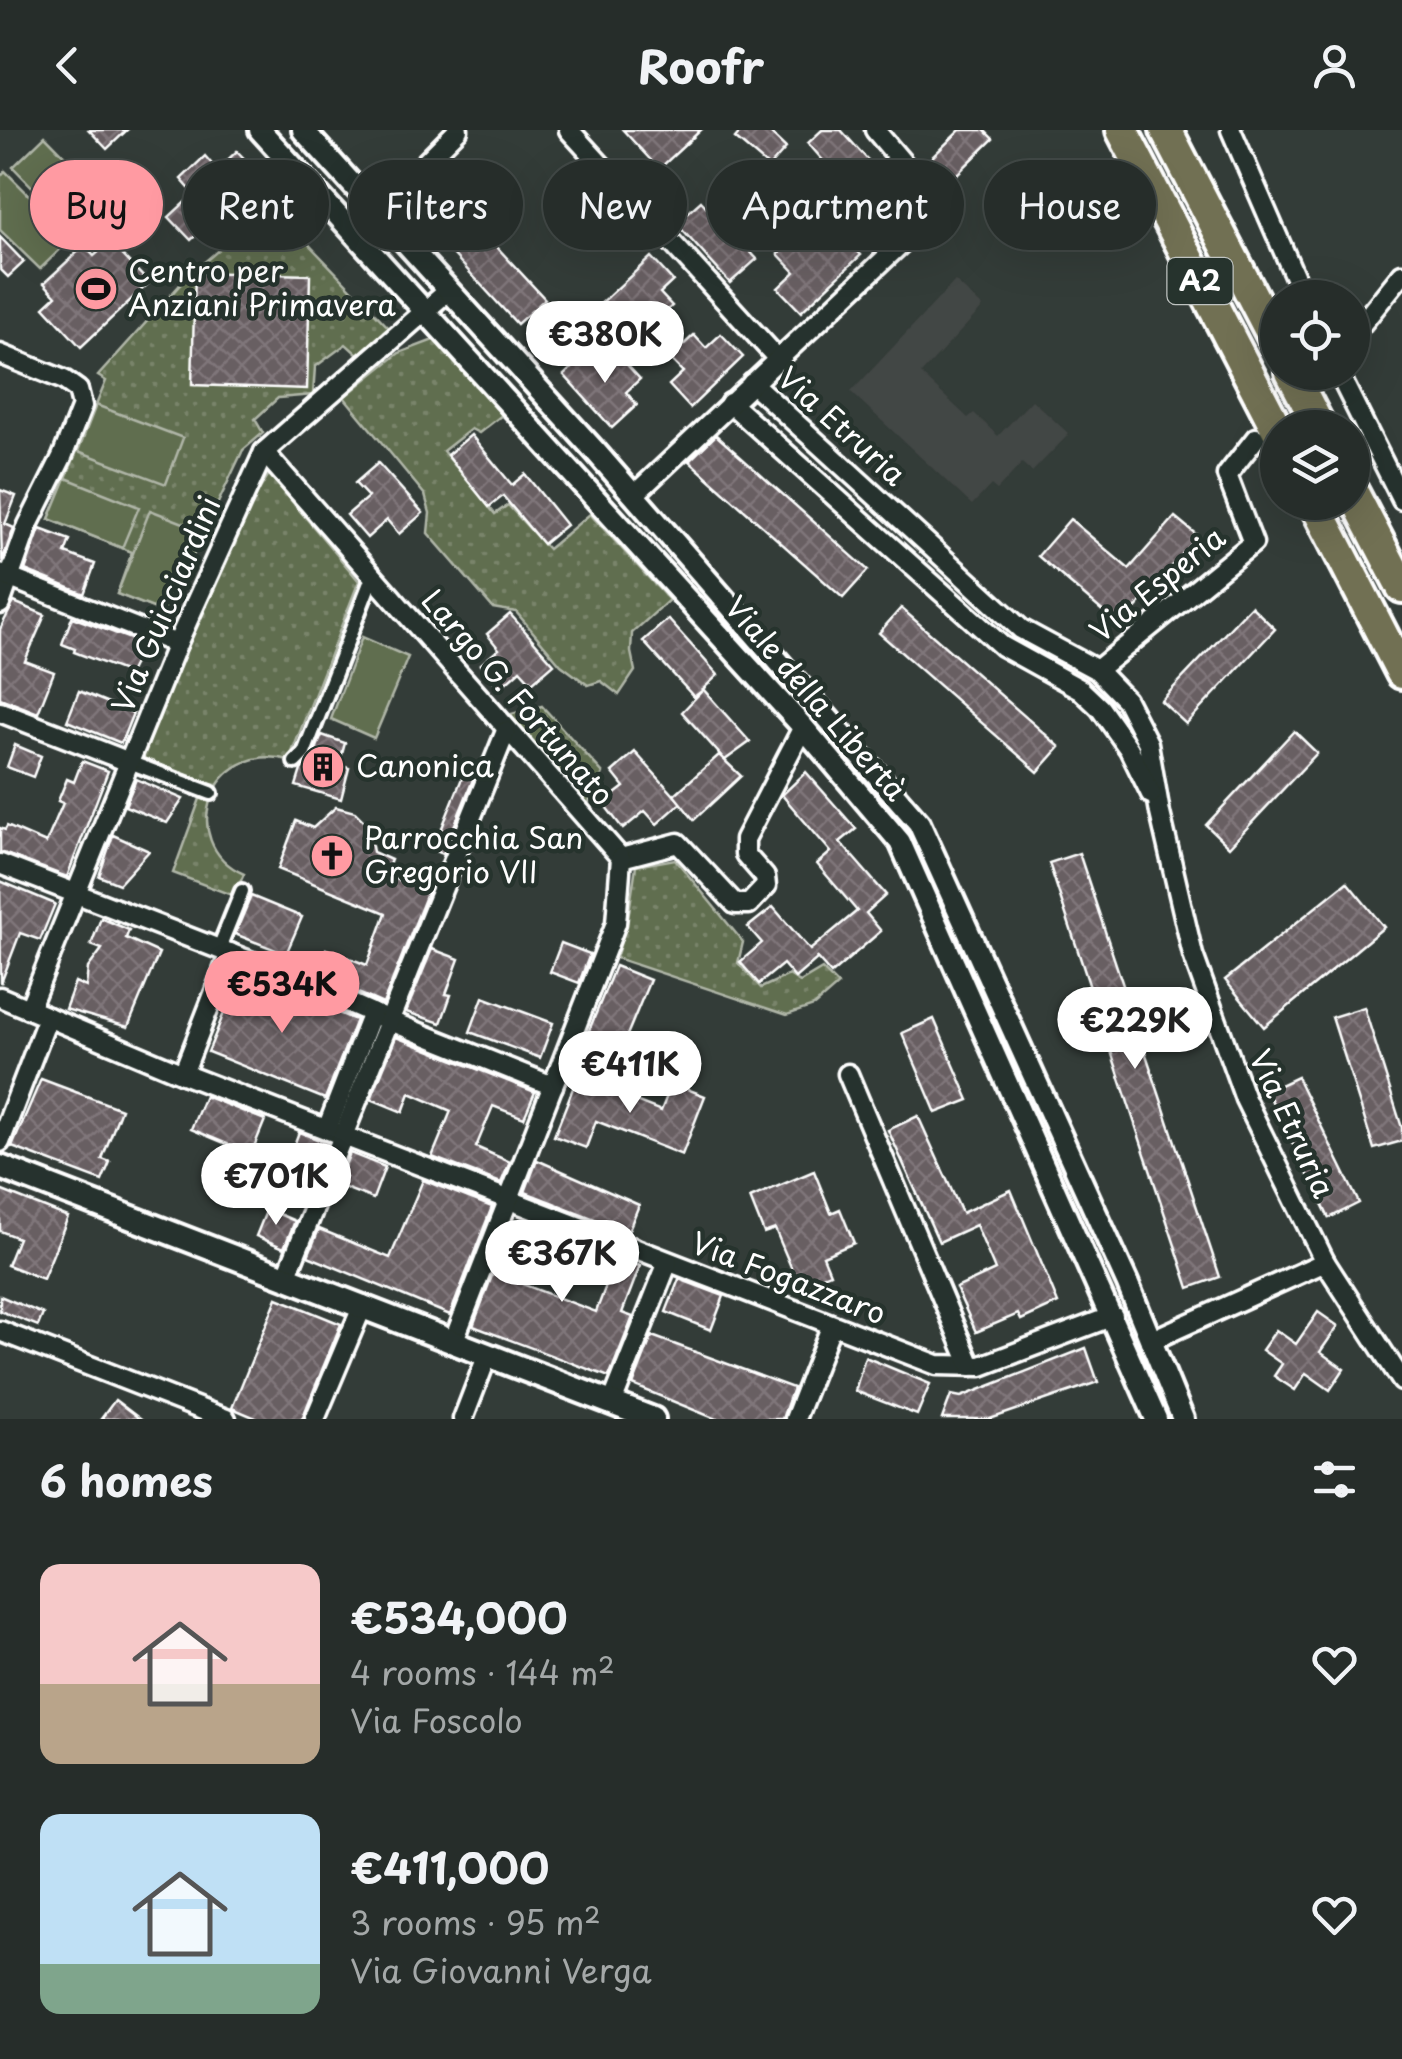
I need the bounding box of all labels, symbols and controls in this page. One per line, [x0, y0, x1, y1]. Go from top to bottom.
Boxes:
text: Roofr [638, 31, 764, 99]
icon: back [40, 38, 95, 93]
icon: person [1307, 38, 1362, 93]
chip: Buy [30, 160, 163, 250]
chip: Rent [183, 160, 329, 250]
chip: Filters [349, 160, 523, 250]
chip: New [543, 160, 687, 250]
chip: Apartment [707, 160, 964, 250]
chip: House [984, 160, 1156, 250]
place label: Centro per Anziani Primavera [128, 247, 397, 326]
road number: A2 [1168, 258, 1232, 304]
sports icon: Centro per Anziani Primavera [73, 266, 119, 312]
map controls [1260, 280, 1370, 520]
button: locate [1260, 280, 1370, 390]
pin: €380K [535, 301, 675, 386]
text: €380K [548, 309, 662, 357]
street label: Via Etruria [768, 355, 917, 495]
button: layers [1260, 410, 1370, 520]
street label: Via Guicciardini [99, 489, 231, 719]
street label: Via Esperia [1079, 514, 1234, 652]
street label: Largo G. Fortunato [412, 578, 626, 815]
street label: Viale della Libertà [715, 585, 919, 810]
place label: Canonica [356, 742, 494, 787]
building icon: Canonica [300, 744, 346, 790]
place label: Parrocchia San Gregorio VII [364, 814, 583, 893]
church icon: Parrocchia San Gregorio VII [309, 833, 355, 879]
pin: €534K [212, 951, 352, 1036]
text: €534K [226, 959, 338, 1007]
pin: €229K [1065, 987, 1205, 1072]
text: €229K [1079, 995, 1191, 1043]
pin: €411K [560, 1031, 700, 1116]
text: €411K [580, 1039, 680, 1087]
street label: Via Etruria [1239, 1041, 1347, 1205]
pin: €701K [206, 1143, 346, 1228]
text: €701K [223, 1151, 329, 1199]
street label: Via Fogazzaro [685, 1219, 893, 1334]
pin: €367K [492, 1220, 632, 1305]
text: €367K [507, 1228, 617, 1276]
text: 6 homes [40, 1448, 213, 1511]
icon: filters [1307, 1452, 1362, 1507]
text: €534,000 [350, 1585, 567, 1648]
icon: home [120, 1604, 240, 1724]
icon: heart [1307, 1637, 1362, 1692]
text: 4 rooms · 144 m² [350, 1648, 615, 1696]
text: Via Foscolo [350, 1696, 523, 1744]
text: €411,000 [350, 1835, 549, 1898]
icon: home [120, 1854, 240, 1974]
icon: heart [1307, 1887, 1362, 1942]
text: 3 rooms · 95 m² [350, 1898, 601, 1946]
text: Via Giovanni Verga [350, 1946, 652, 1994]

